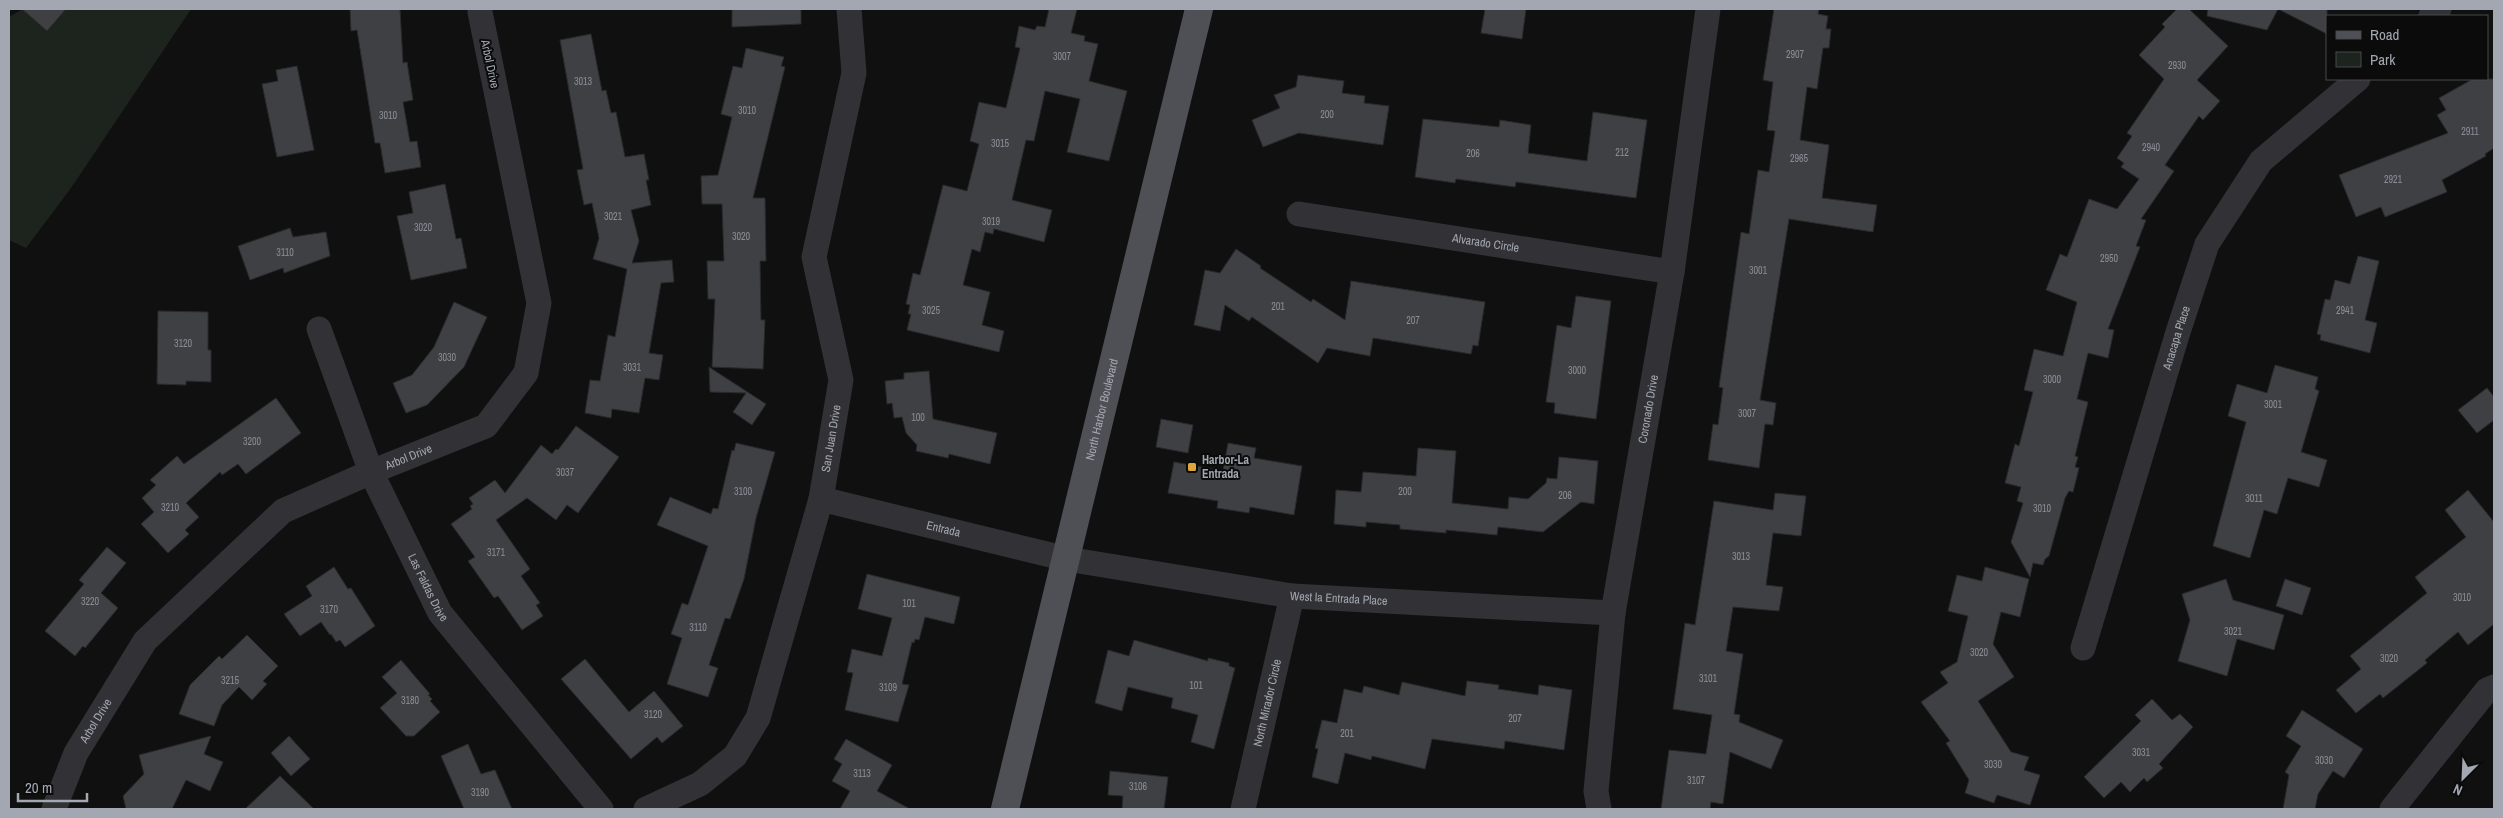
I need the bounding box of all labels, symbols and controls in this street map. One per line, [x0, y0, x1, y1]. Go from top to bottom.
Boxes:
legend [2326, 15, 2488, 80]
text: Road [2370, 24, 2399, 45]
street label: Arbol Drive [477, 37, 503, 90]
house number: 2907 [1786, 48, 1805, 61]
text: Park [2370, 49, 2396, 70]
house number: 3007 [1053, 50, 1072, 63]
house number: 2930 [2168, 59, 2187, 72]
house number: 3013 [574, 75, 593, 88]
house number: 3010 [738, 104, 757, 117]
house number: 200 [1320, 108, 1334, 121]
house number: 3010 [379, 109, 398, 122]
house number: 2911 [2461, 125, 2479, 138]
house number: 3015 [991, 137, 1010, 150]
house number: 2940 [2142, 141, 2161, 154]
house number: 212 [1615, 146, 1629, 159]
house number: 206 [1466, 147, 1480, 160]
house number: 2965 [1790, 152, 1809, 165]
house number: 2921 [2384, 173, 2403, 186]
house number: 3021 [604, 210, 623, 223]
house number: 3019 [982, 215, 1001, 228]
house number: 3020 [414, 221, 433, 234]
house number: 3020 [732, 230, 751, 243]
street label: Alvarado Circle [1450, 230, 1520, 256]
house number: 3110 [276, 246, 294, 259]
house number: 2950 [2100, 252, 2119, 265]
house number: 3001 [1749, 264, 1768, 277]
house number: 201 [1271, 300, 1285, 313]
house number: 3025 [922, 304, 941, 317]
street label: Anacapa Place [2159, 304, 2194, 373]
house number: 2941 [2336, 304, 2355, 317]
house number: 207 [1406, 314, 1420, 327]
house number: 3120 [174, 337, 193, 350]
house number: 3030 [438, 351, 457, 364]
street label: North Harbor Boulevard [1082, 357, 1122, 462]
house number: 3031 [623, 361, 642, 374]
house number: 3000 [1568, 364, 1587, 377]
street label: Coronado Drive [1634, 373, 1662, 445]
house number: 3000 [2043, 373, 2062, 386]
house number: 3001 [2264, 398, 2283, 411]
street label: San Juan Drive [818, 404, 845, 473]
house number: 3007 [1738, 407, 1757, 420]
house number: 100 [911, 411, 925, 424]
house number: 3200 [243, 435, 262, 448]
street label: Arbol Drive [382, 440, 434, 474]
place label: Harbor-La Entrada [1202, 452, 1250, 482]
marker: Harbor-La Entrada [1186, 461, 1198, 473]
house number: 3037 [556, 466, 575, 479]
house number: 3100 [734, 485, 753, 498]
house number: 200 [1398, 485, 1412, 498]
house number: 206 [1558, 489, 1572, 502]
house number: 3011 [2245, 492, 2263, 505]
house number: 3210 [161, 501, 180, 514]
house number: 3010 [2033, 502, 2052, 515]
street label: Entrada [925, 517, 963, 541]
house number: 3171 [487, 546, 506, 559]
house number: 3013 [1732, 550, 1751, 563]
street label: Las Faldas Drive [404, 551, 452, 625]
street label: West la Entrada Place [1290, 588, 1388, 609]
house number: 3010 [2453, 591, 2472, 604]
house number: 3220 [81, 595, 100, 608]
house number: 101 [902, 597, 916, 610]
house number: 3170 [320, 603, 339, 616]
house number: 3110 [689, 621, 707, 634]
house number: 3021 [2224, 625, 2243, 638]
house number: 3020 [1970, 646, 1989, 659]
house number: 3020 [2380, 652, 2399, 665]
street label: North Mirador Circle [1250, 657, 1285, 748]
house number: 3101 [1699, 672, 1718, 685]
house number: 3215 [221, 674, 240, 687]
house number: 101 [1189, 679, 1203, 692]
house number: 3109 [879, 681, 898, 694]
house number: 3180 [401, 694, 420, 707]
street label: Arbol Drive [76, 696, 116, 747]
house number: 3120 [644, 708, 663, 721]
house number: 207 [1508, 712, 1522, 725]
house number: 201 [1340, 727, 1354, 740]
house number: 3031 [2132, 746, 2151, 759]
north arrow [2438, 753, 2488, 803]
house number: 3030 [2315, 754, 2334, 767]
house number: 3030 [1984, 758, 2003, 771]
house number: 3113 [853, 767, 871, 780]
scale bar [18, 770, 86, 802]
house number: 3107 [1687, 774, 1706, 787]
text: 20 m [25, 777, 52, 798]
house number: 3106 [1129, 780, 1148, 793]
text: N [2450, 780, 2465, 800]
house number: 3190 [471, 786, 490, 799]

